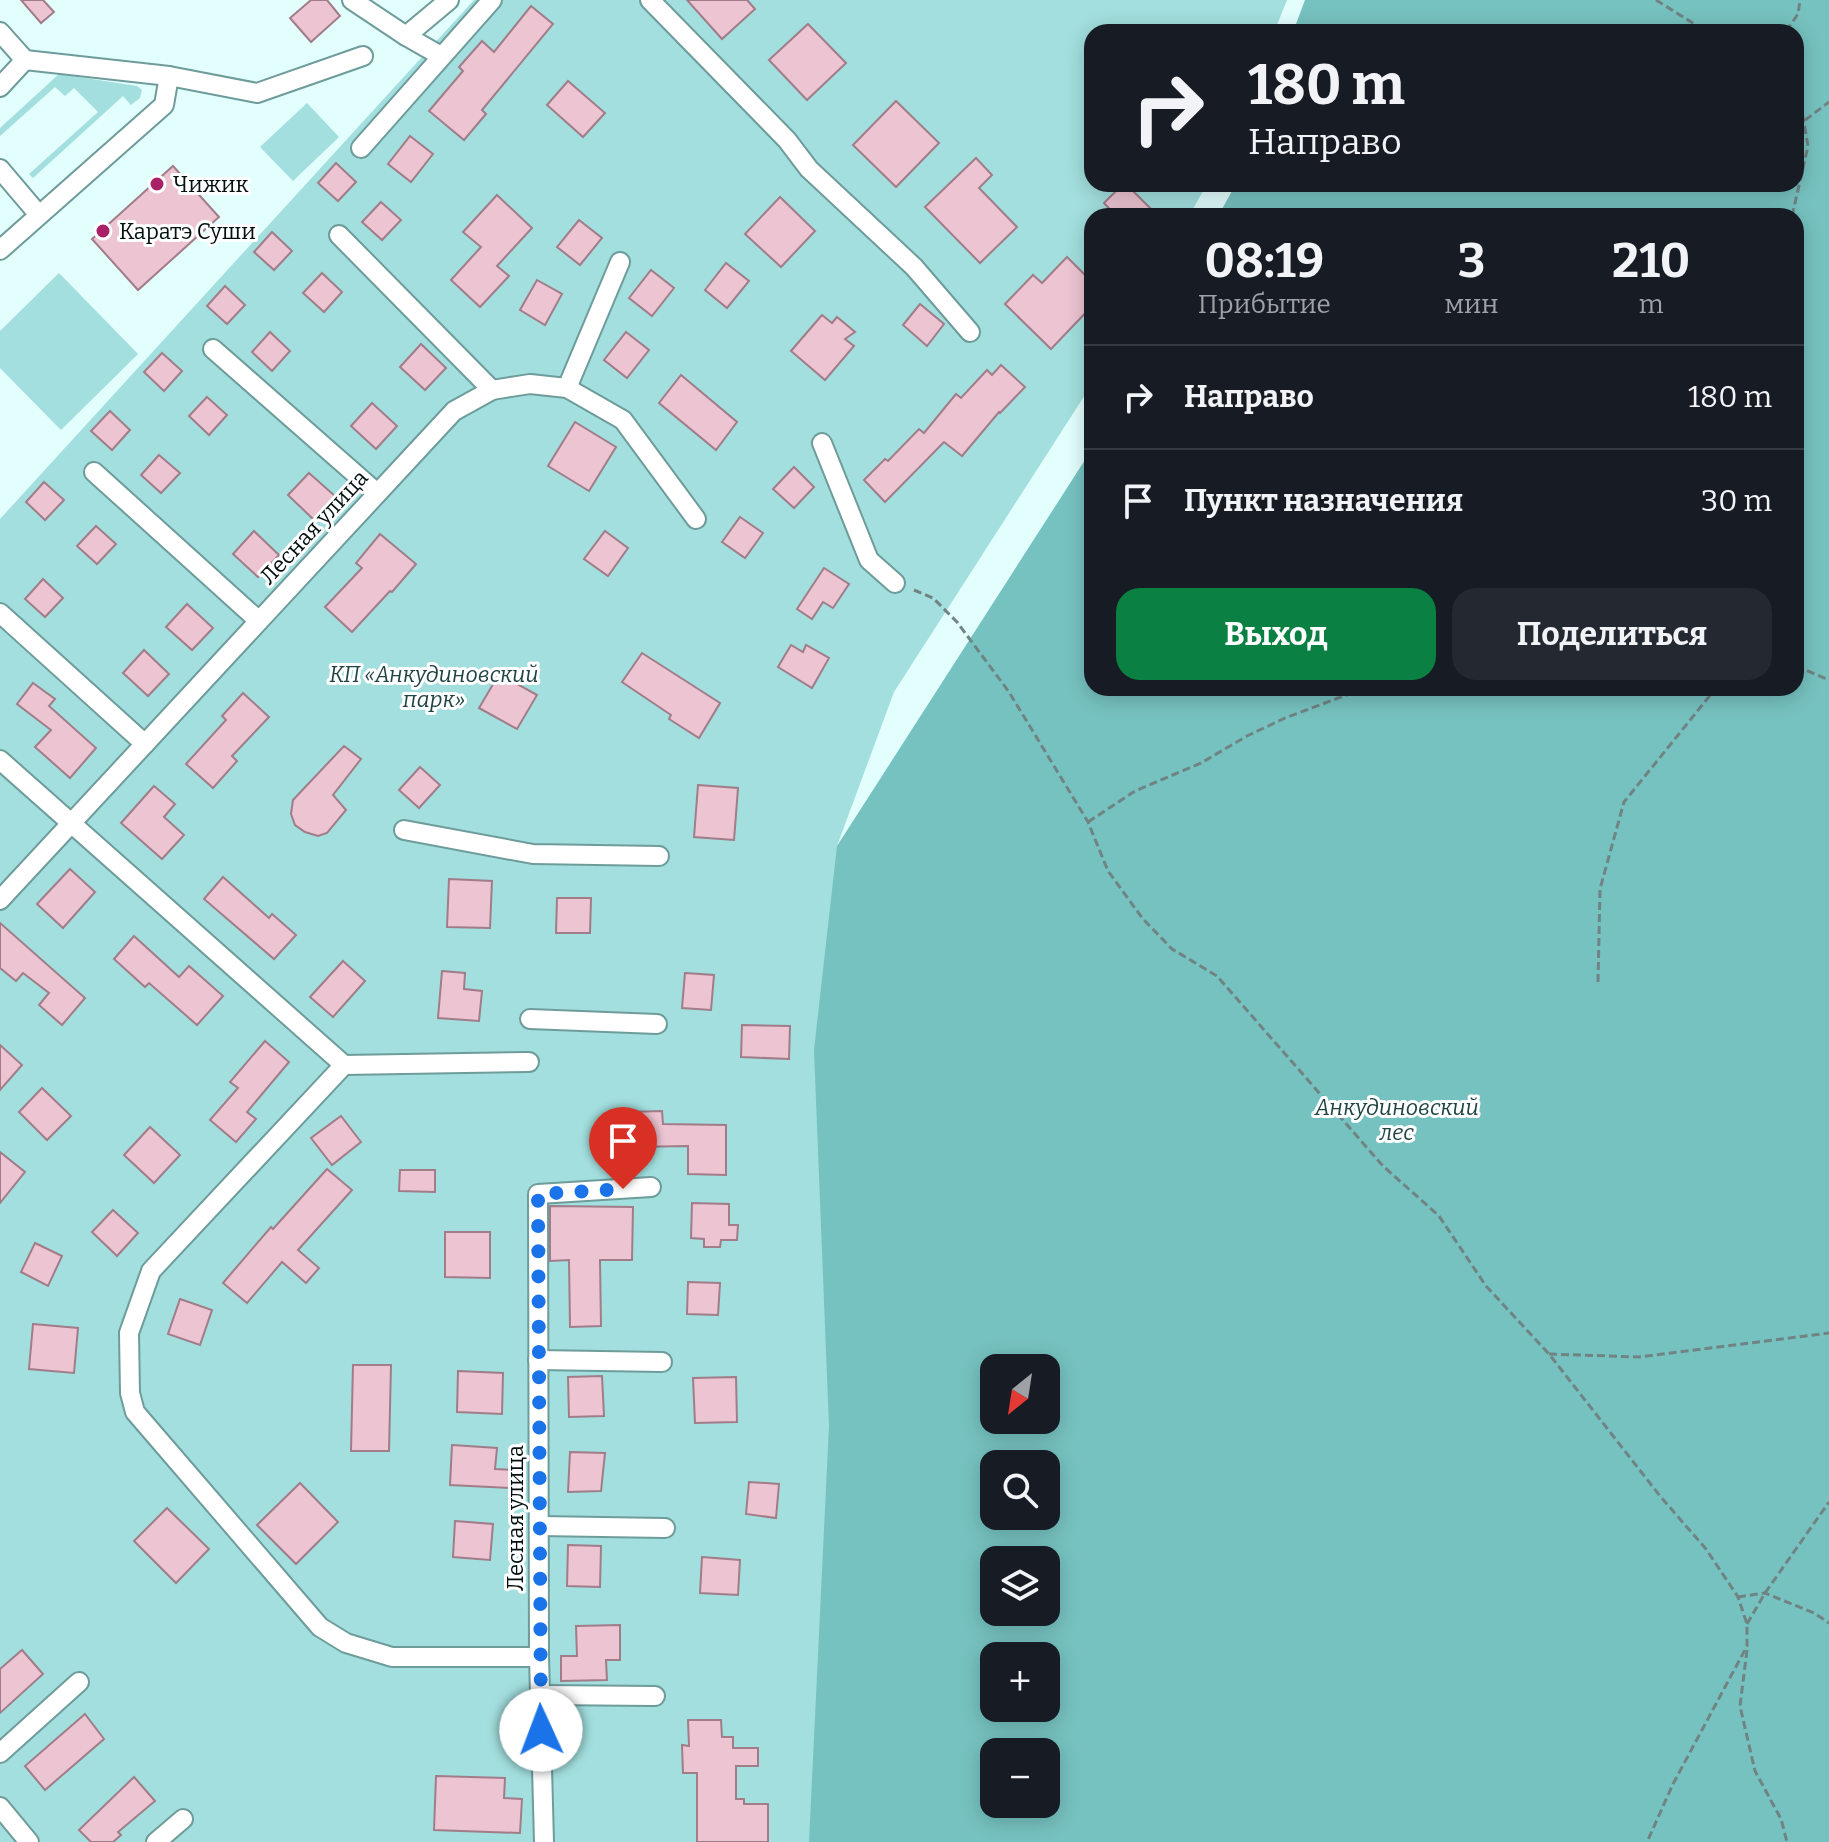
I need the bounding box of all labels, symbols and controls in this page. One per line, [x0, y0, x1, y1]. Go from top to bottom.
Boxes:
text: 180 m [1248, 52, 1405, 119]
icon: right [1116, 56, 1220, 160]
text: Направо [1248, 120, 1402, 164]
place label: Чижик [173, 171, 249, 198]
marker: Чижик [148, 175, 166, 193]
place label: Каратэ Суши [119, 218, 256, 245]
marker: Каратэ Суши [94, 222, 112, 240]
text: 08:19 [1204, 232, 1324, 290]
text: 3 [1458, 232, 1485, 290]
text: 210 [1612, 232, 1690, 290]
text: Прибытие [1198, 289, 1331, 320]
text: мин [1445, 289, 1498, 320]
text: m [1639, 289, 1664, 320]
icon: right [1116, 375, 1160, 419]
text: Направо [1184, 379, 1314, 415]
text: 180 m [1688, 379, 1772, 415]
street label: Лесная улица [254, 464, 374, 590]
icon: arrive [1116, 479, 1160, 523]
text: Пункт назначения [1184, 483, 1463, 519]
text: 30 m [1701, 483, 1772, 519]
button: Выход [1116, 588, 1436, 680]
button: Поделиться [1452, 588, 1772, 680]
park label: КП «Анкудиновский парк» [329, 661, 539, 713]
park label: Анкудиновский лес [1314, 1094, 1479, 1146]
pin [589, 1107, 657, 1189]
icon: arrive [601, 1119, 645, 1163]
north arrow [980, 1354, 1060, 1434]
map controls [980, 1354, 1060, 1818]
street label: Лесная улица [502, 1445, 529, 1591]
button: search [980, 1450, 1060, 1530]
button: layers [980, 1546, 1060, 1626]
button: + [980, 1642, 1060, 1722]
position arrow [499, 1688, 583, 1772]
button: − [980, 1738, 1060, 1818]

